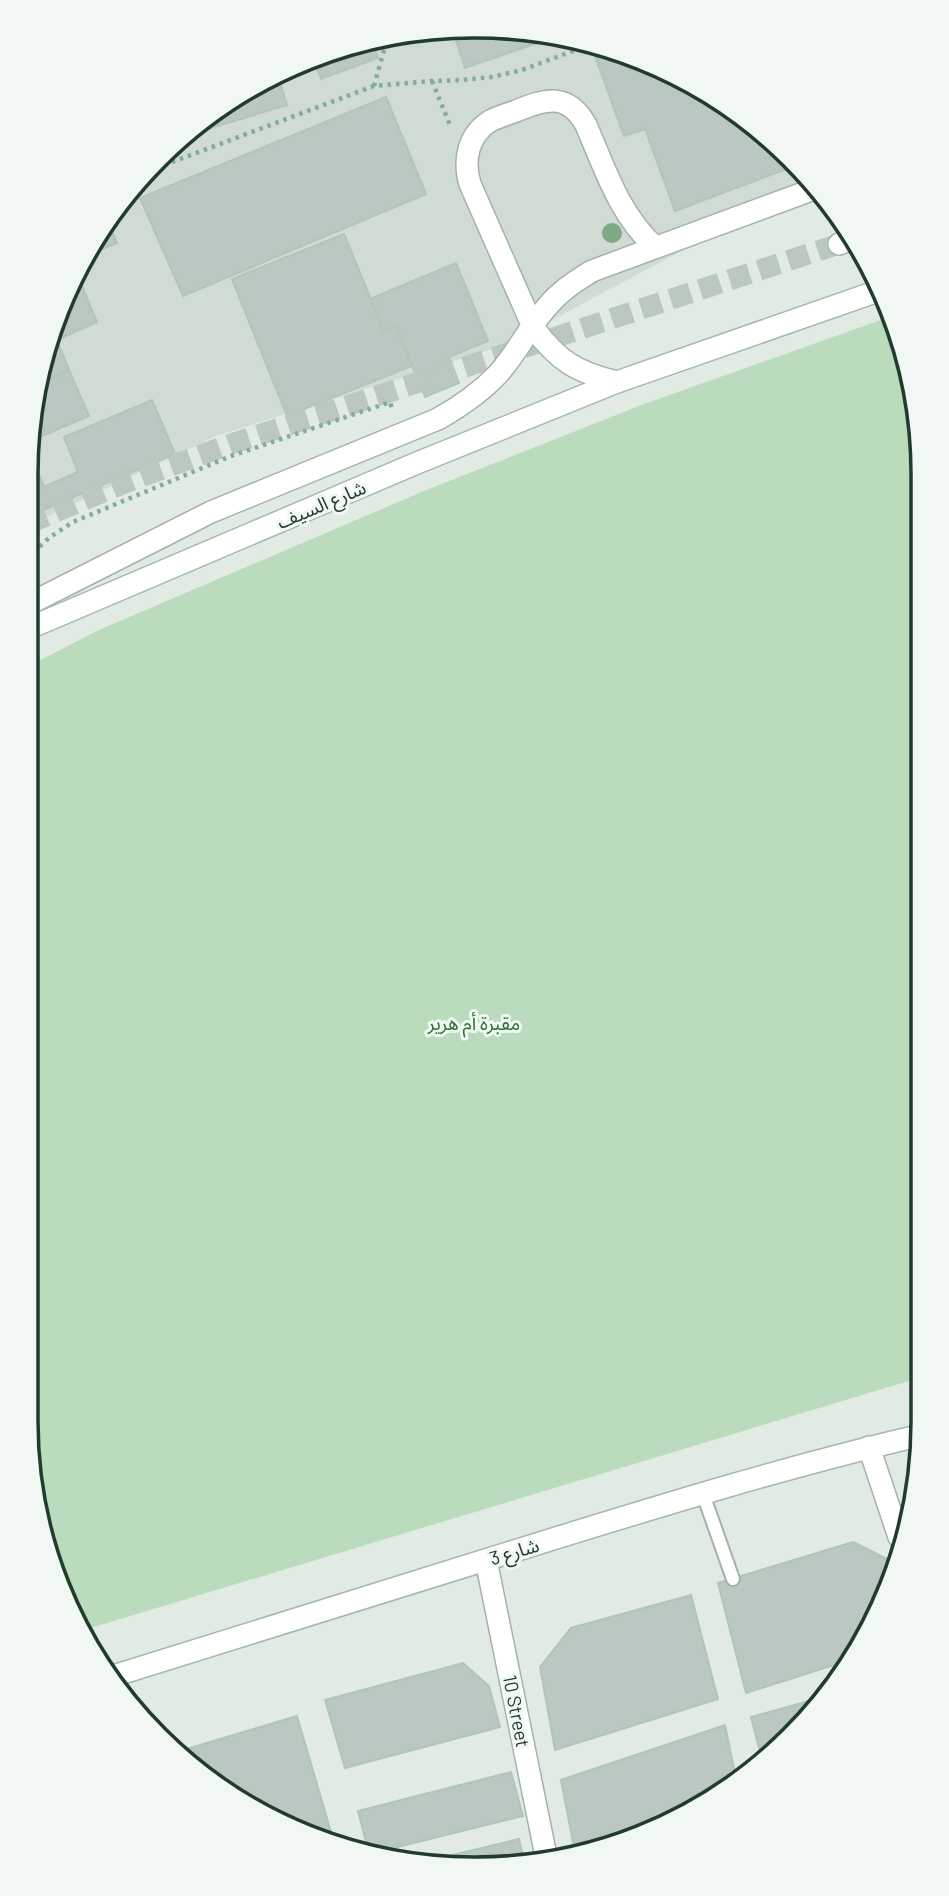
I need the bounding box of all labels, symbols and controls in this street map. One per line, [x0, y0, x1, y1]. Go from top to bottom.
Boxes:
street label: شارع السيف [273, 475, 370, 536]
park label: مقبرة أم هرير [427, 1011, 520, 1038]
street label: شارع 3 [486, 1533, 542, 1572]
street label: 10 Street [499, 1673, 535, 1749]

